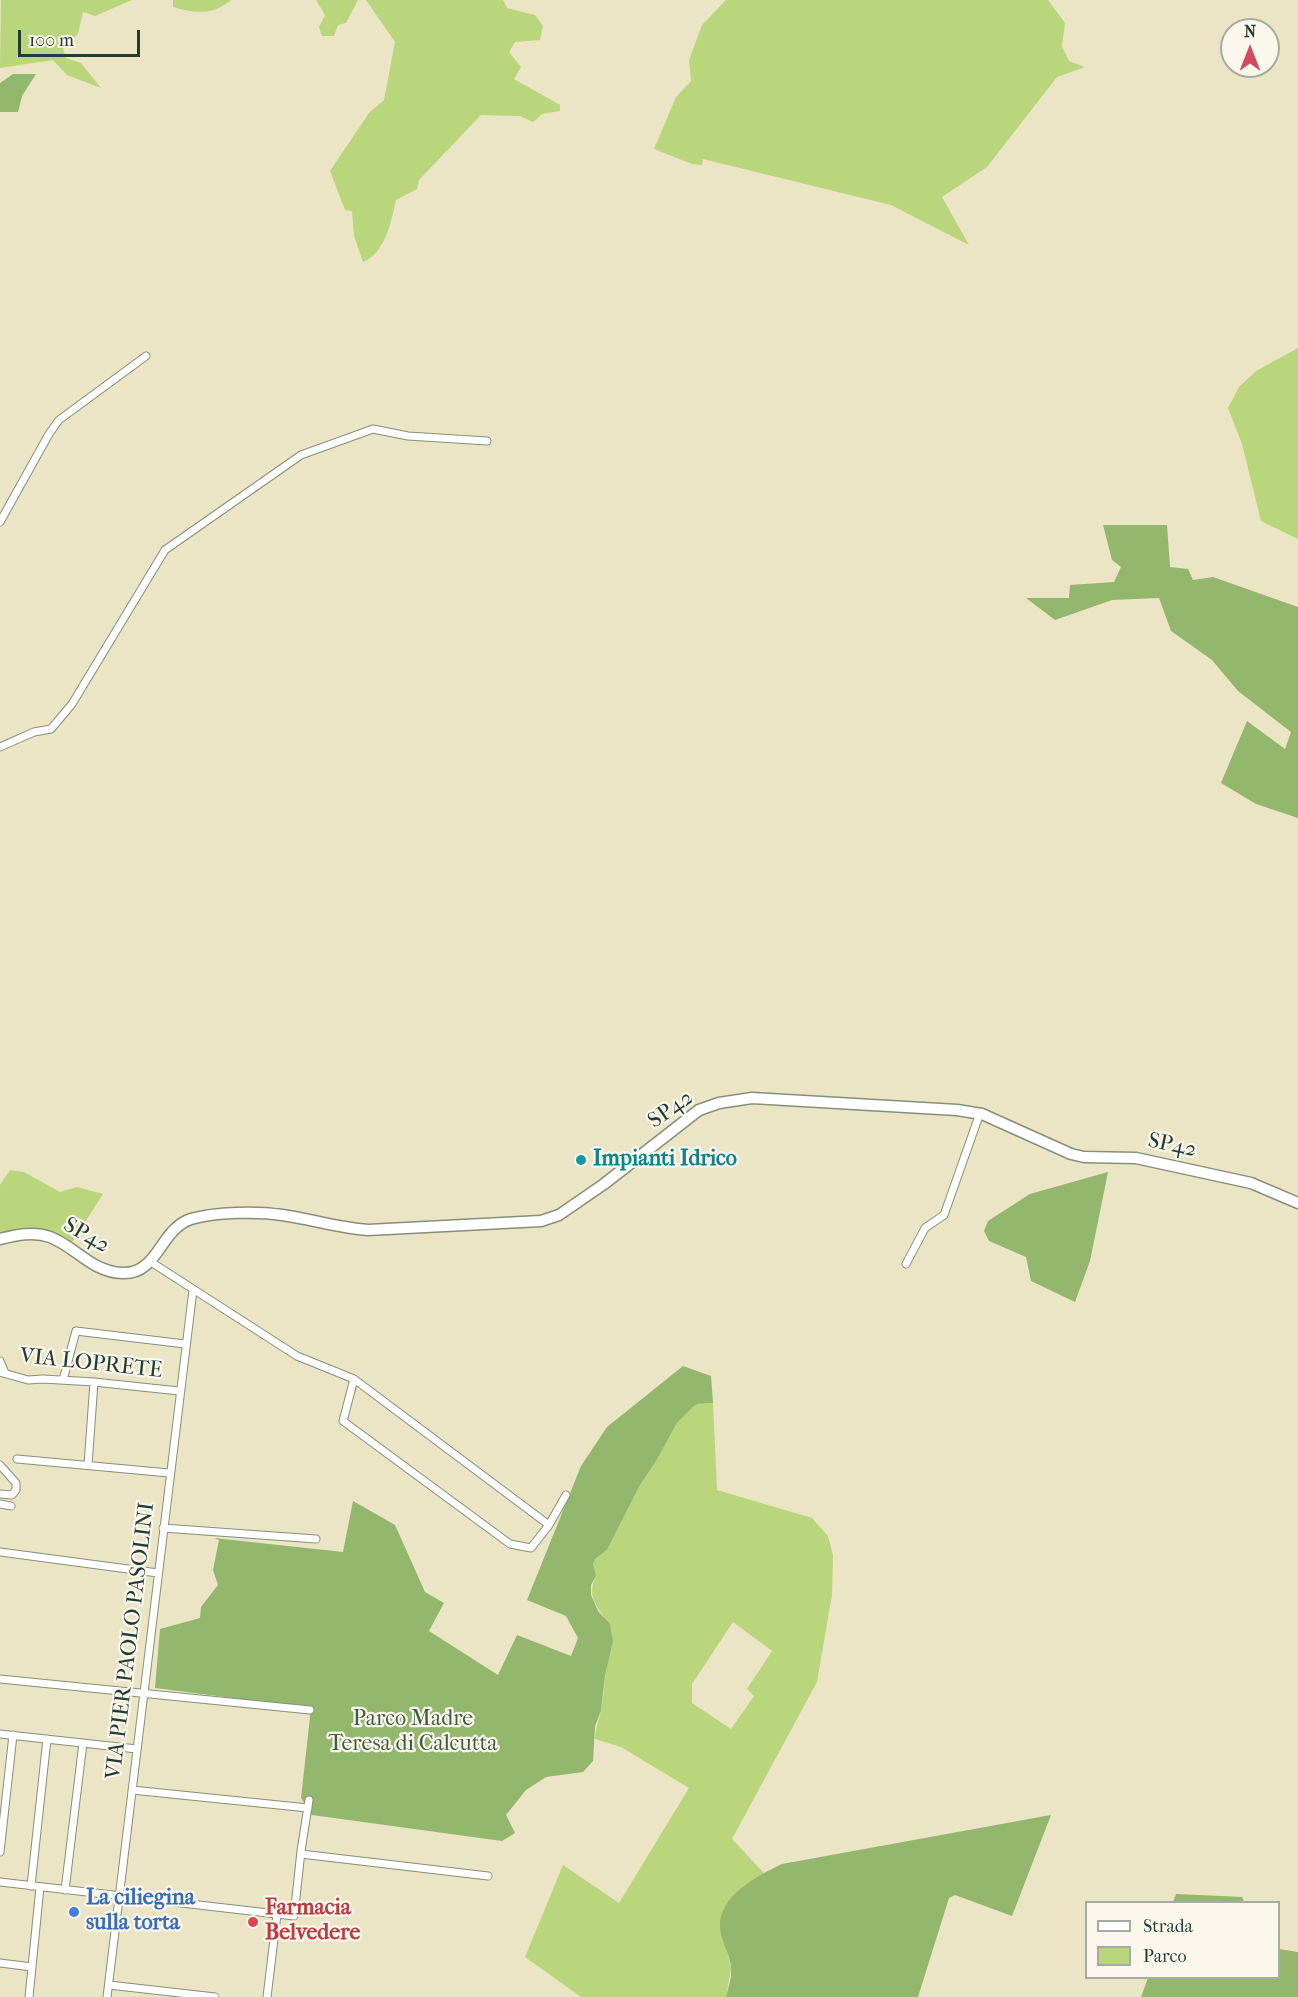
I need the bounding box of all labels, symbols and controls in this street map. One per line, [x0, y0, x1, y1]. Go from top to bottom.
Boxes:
scale bar [21, 18, 142, 56]
north arrow [1220, 18, 1280, 78]
text: N [1244, 22, 1256, 41]
text: 100 m [29, 30, 74, 51]
street label: SP42 [643, 1085, 699, 1135]
street label: SP42 [1145, 1128, 1199, 1164]
place label: Impianti Idrico [593, 1147, 737, 1173]
marker: Impianti Idrico [574, 1153, 588, 1167]
street label: SP42 [58, 1212, 114, 1260]
street label: VIA LOPRETE [18, 1343, 164, 1385]
street label: VIA PIER PAOLO PASOLINI [101, 1501, 161, 1781]
park label: Parco Madre Teresa di Calcutta [328, 1707, 498, 1759]
place label: La ciliegina sulla torta [86, 1886, 195, 1938]
place label: Farmacia Belvedere [265, 1896, 360, 1948]
legend [1085, 1901, 1280, 1979]
marker: La ciliegina sulla torta [67, 1905, 81, 1919]
marker: Farmacia Belvedere [246, 1915, 260, 1929]
text: Strada [1143, 1916, 1193, 1937]
text: Parco [1143, 1946, 1187, 1967]

